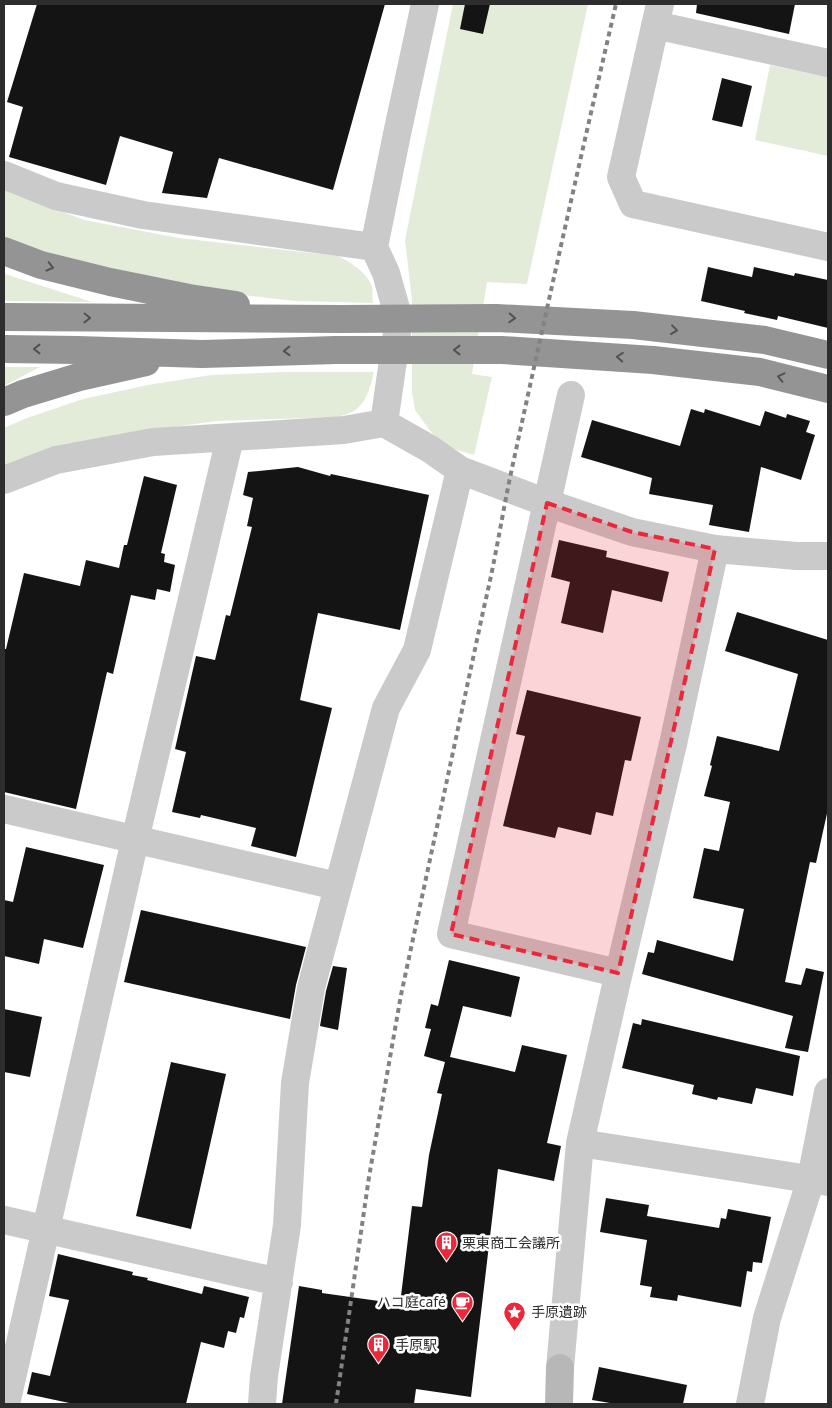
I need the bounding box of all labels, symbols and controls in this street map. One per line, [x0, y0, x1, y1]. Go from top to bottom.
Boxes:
one-way arrow [45, 261, 54, 272]
one-way arrow [84, 313, 92, 323]
one-way arrow [509, 313, 517, 324]
one-way arrow [671, 324, 679, 335]
one-way arrow [33, 344, 41, 354]
one-way arrow [453, 345, 461, 355]
one-way arrow [283, 346, 291, 356]
one-way arrow [615, 352, 623, 363]
one-way arrow [776, 372, 785, 383]
building icon: 栗東商工会議所 [434, 1231, 458, 1262]
place label: 栗東商工会議所 [462, 1233, 560, 1252]
cafe icon: ハコ庭café [450, 1290, 474, 1321]
place label: ハコ庭café [377, 1292, 446, 1311]
place icon: 手原遺跡 [503, 1300, 527, 1331]
place label: 手原遺跡 [531, 1302, 587, 1321]
building icon: 手原駅 [367, 1333, 391, 1364]
place label: 手原駅 [395, 1335, 437, 1354]

